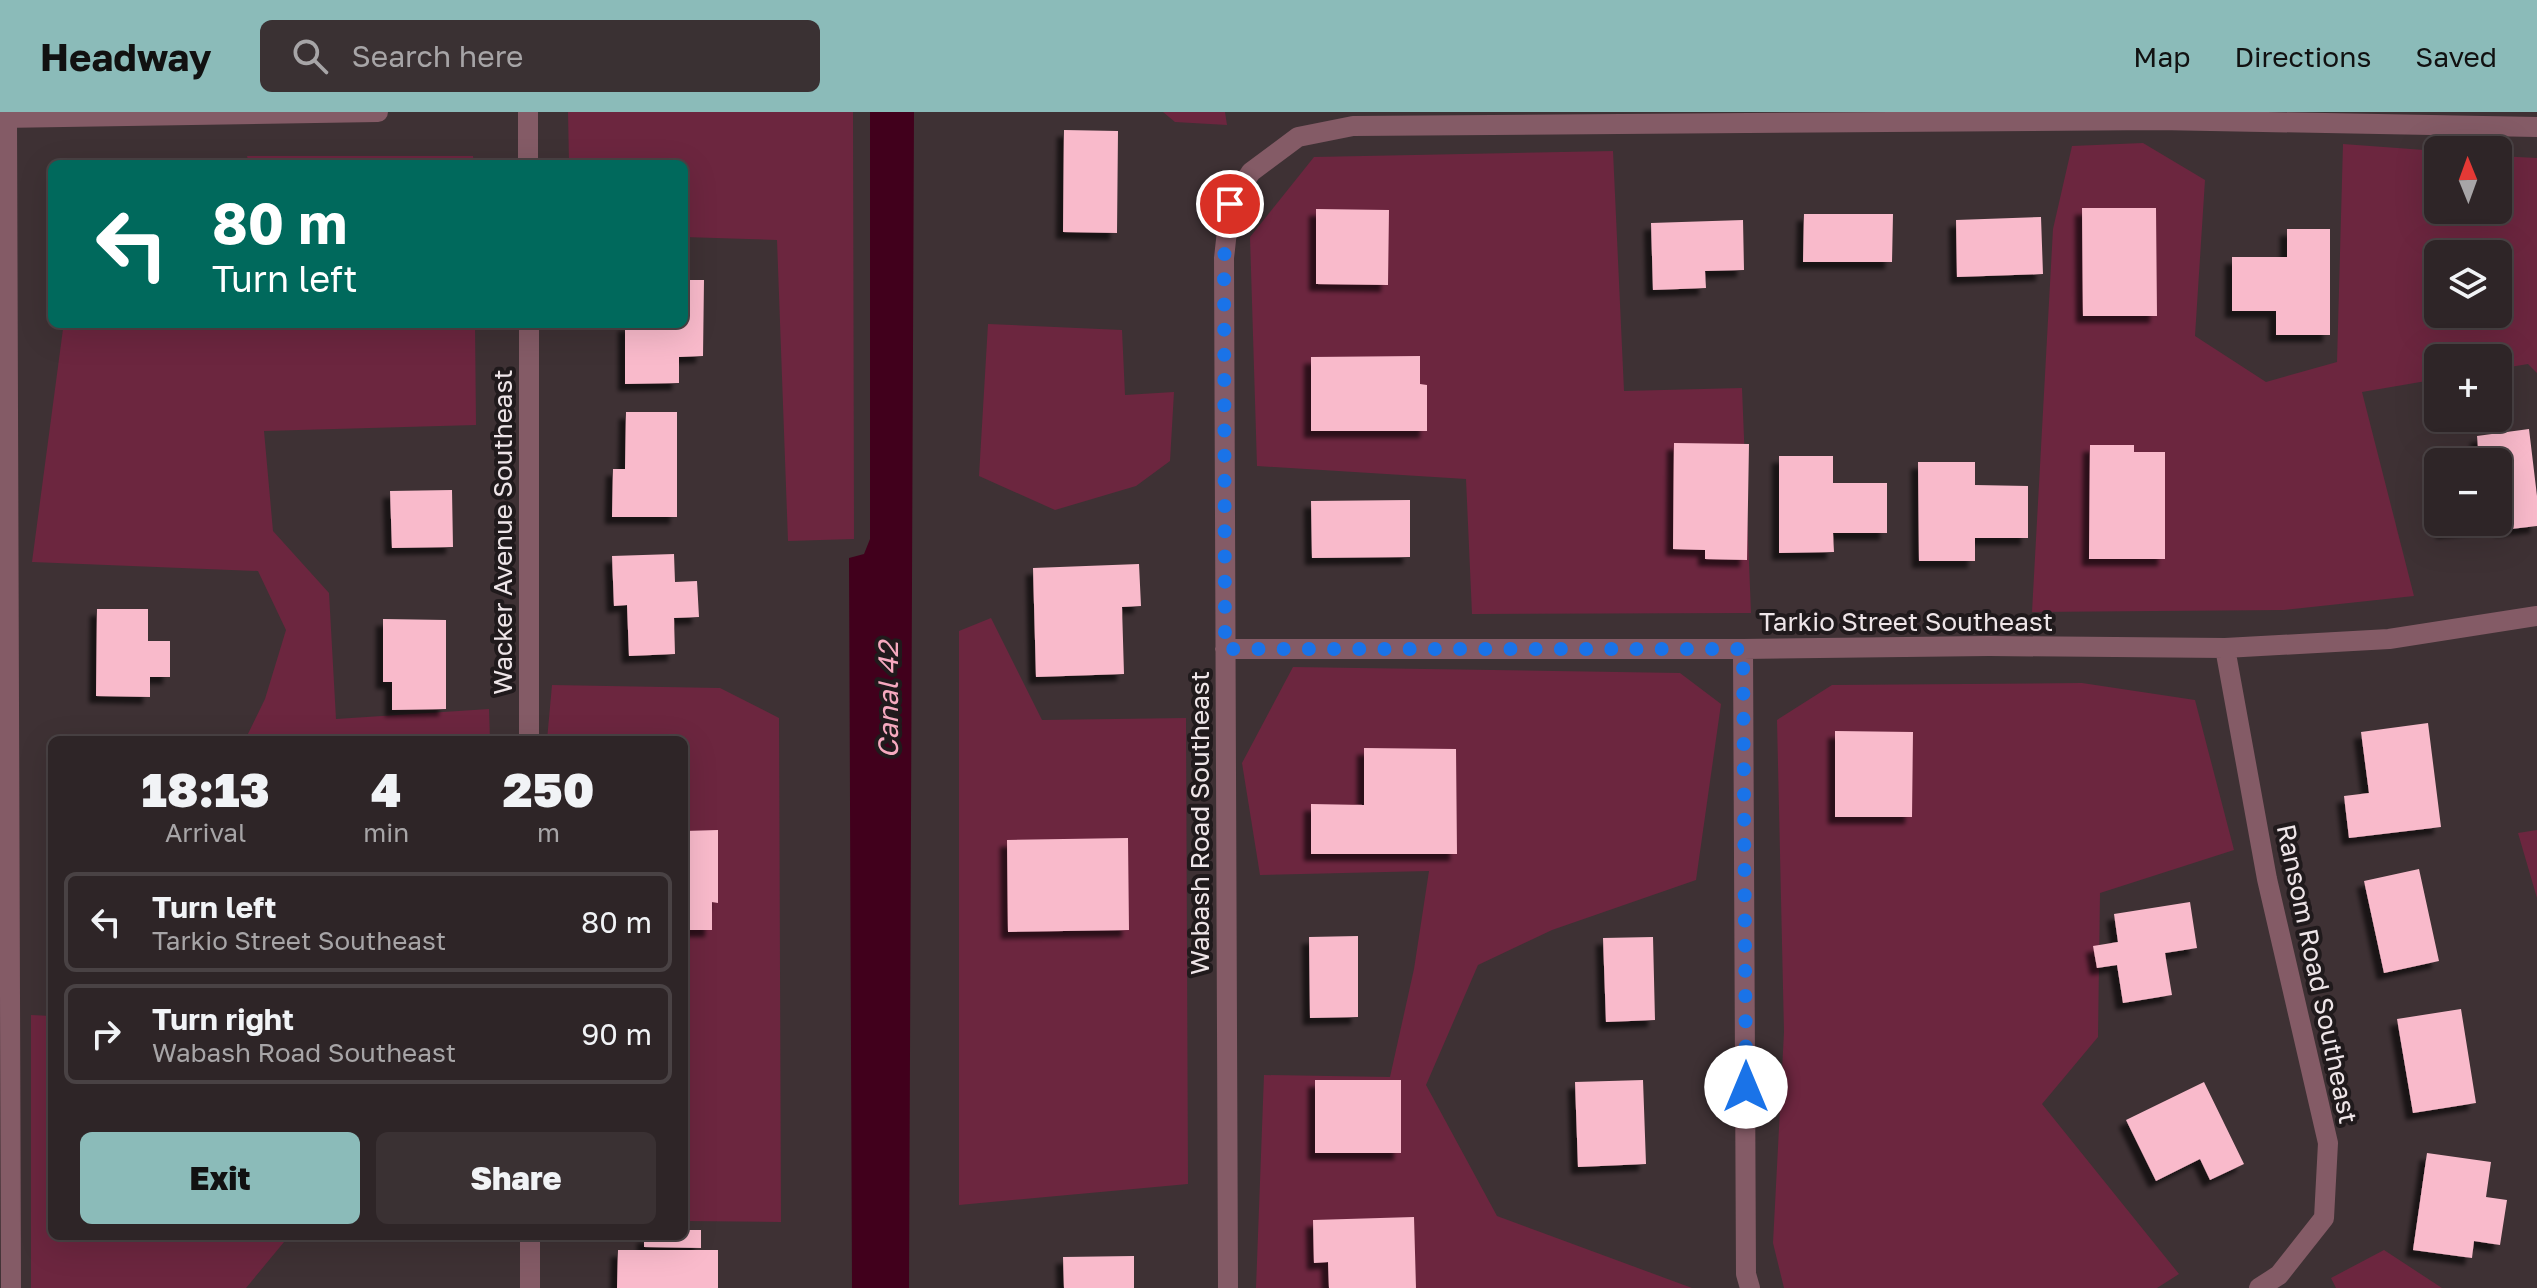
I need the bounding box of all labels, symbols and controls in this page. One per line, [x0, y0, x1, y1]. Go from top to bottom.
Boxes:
search box [260, 20, 820, 92]
text: Headway [40, 34, 212, 79]
icon: search [288, 34, 332, 78]
text: Search here [352, 38, 523, 74]
text: Map [2133, 40, 2190, 73]
text: Directions [2234, 40, 2371, 73]
text: Saved [2415, 40, 2497, 73]
north arrow [2424, 136, 2512, 224]
map controls [2424, 136, 2512, 536]
pin [1196, 170, 1264, 238]
icon: arrive [1208, 182, 1252, 226]
text: 80 m [212, 189, 347, 256]
icon: left [80, 192, 184, 296]
button: layers [2424, 240, 2512, 328]
text: Turn left [212, 257, 358, 300]
button: + [2424, 344, 2512, 432]
street label: Wacker Avenue Southeast [487, 369, 518, 695]
button: − [2424, 448, 2512, 536]
street label: Tarkio Street Southeast [1759, 606, 2053, 637]
water label: Canal 42 [871, 639, 904, 759]
street label: Wabash Road Southeast [1184, 671, 1215, 975]
text: 18:13 [142, 760, 270, 818]
text: 4 [371, 760, 402, 818]
text: 250 [503, 760, 594, 818]
text: Arrival [165, 817, 246, 848]
text: min [363, 817, 409, 848]
text: m [537, 817, 560, 848]
street label: Ransom Road Southeast [2271, 821, 2364, 1127]
text: Turn left [152, 889, 277, 925]
icon: left [84, 900, 128, 944]
text: 80 m [581, 904, 652, 940]
text: Tarkio Street Southeast [152, 925, 446, 956]
text: Turn right [152, 1001, 294, 1037]
icon: right [84, 1012, 128, 1056]
text: 90 m [581, 1016, 652, 1052]
text: Wabash Road Southeast [152, 1037, 456, 1068]
position arrow [1704, 1045, 1788, 1129]
button: Exit [80, 1132, 360, 1224]
button: Share [376, 1132, 656, 1224]

